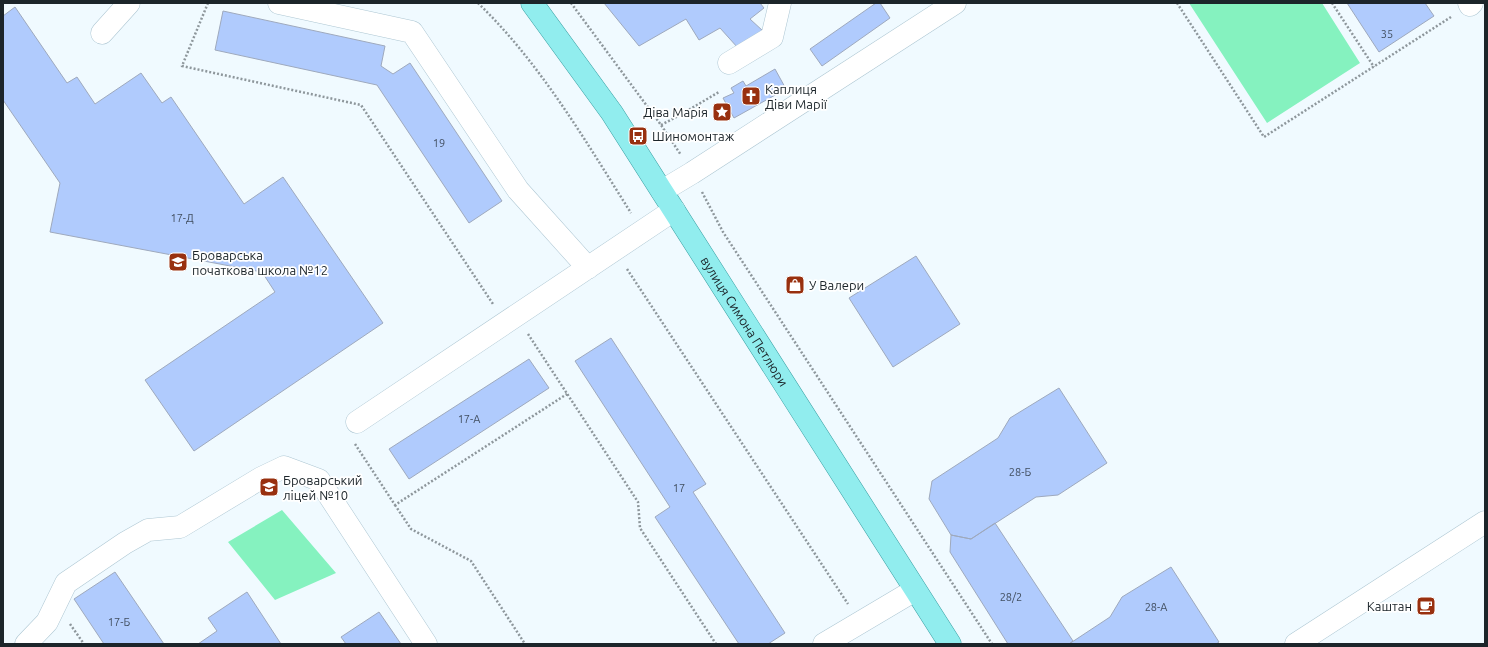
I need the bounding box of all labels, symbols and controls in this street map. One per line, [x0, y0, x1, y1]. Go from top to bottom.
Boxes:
house number: 35 [1381, 28, 1393, 40]
place label: Каплиця Діви Марії [765, 82, 828, 111]
church icon: Каплиця Діви Марії [740, 85, 762, 107]
place icon: Діва Марія [711, 101, 733, 123]
place label: Діва Марія [643, 105, 708, 119]
bus stop icon: Шиномонтаж [627, 125, 649, 147]
place label: Шиномонтаж [652, 129, 735, 143]
house number: 19 [433, 137, 445, 149]
house number: 17-Д [170, 212, 194, 224]
place label: Броварська початкова школа №12 [192, 248, 328, 277]
school or university icon: Броварська початкова школа №12 [167, 251, 189, 273]
street label: вулиця Симона Петлюри [698, 254, 791, 389]
shop icon: У Валери [784, 274, 806, 296]
place label: У Валери [809, 278, 864, 292]
house number: 17-А [458, 413, 481, 425]
house number: 28-Б [1009, 466, 1031, 478]
place label: Броварський ліцей №10 [283, 473, 363, 502]
school or university icon: Броварський ліцей №10 [258, 476, 280, 498]
house number: 17 [673, 482, 685, 494]
house number: 28/2 [1000, 591, 1022, 603]
cafe icon: Каштан [1415, 595, 1437, 617]
place label: Каштан [1367, 599, 1412, 613]
house number: 28-А [1145, 601, 1168, 613]
house number: 17-Б [108, 616, 130, 628]

